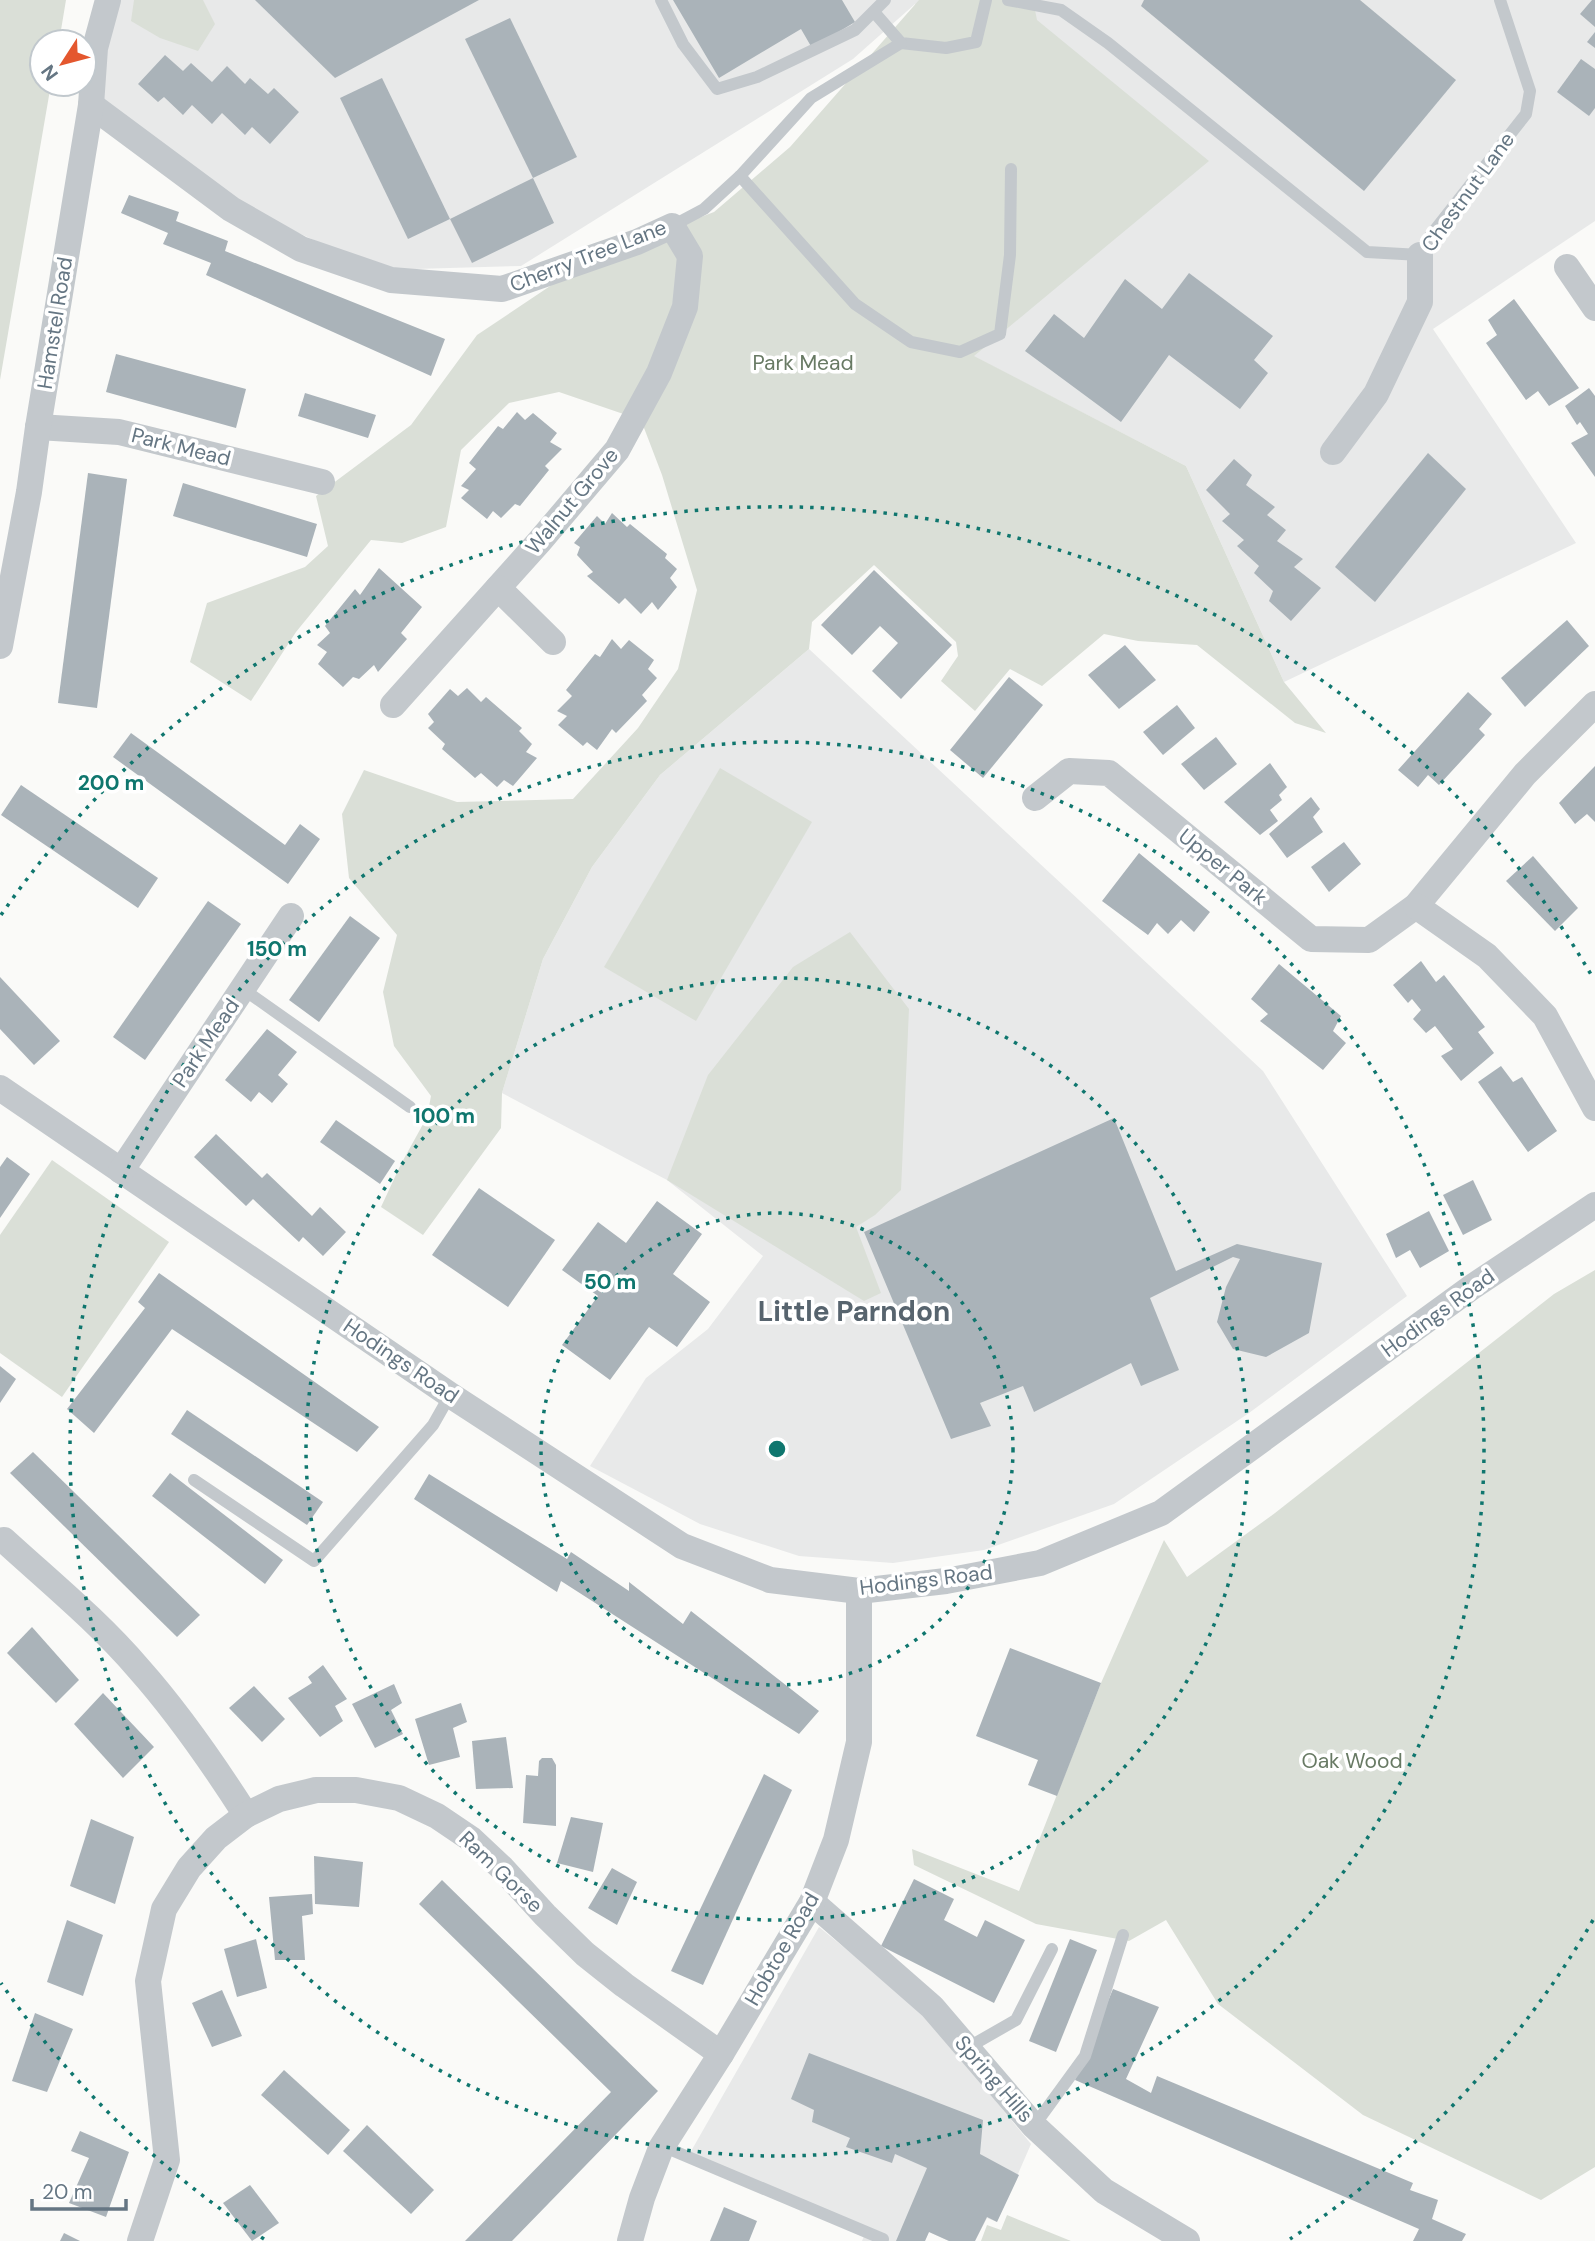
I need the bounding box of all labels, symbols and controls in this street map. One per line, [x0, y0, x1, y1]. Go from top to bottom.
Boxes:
north arrow [28, 28, 98, 98]
text: N [35, 60, 64, 86]
street label: Chestnut Lane [1415, 126, 1521, 258]
street label: Cherry Tree Lane [506, 213, 670, 299]
street label: Hamstel Road [31, 255, 79, 391]
park label: Park Mead [752, 349, 854, 377]
street label: Park Mead [128, 421, 234, 473]
street label: Walnut Grove [519, 442, 625, 560]
text: 200 m [78, 769, 144, 797]
street label: Upper Park [1173, 823, 1274, 912]
text: 150 m [247, 935, 307, 963]
street label: Park Mead [166, 993, 246, 1093]
text: 100 m [413, 1102, 475, 1130]
street label: Hodings Road [1376, 1262, 1500, 1364]
text: 50 m [584, 1268, 636, 1296]
district label: Little Parndon [758, 1293, 950, 1330]
street label: Hodings Road [338, 1312, 464, 1410]
centre of rings [765, 1437, 789, 1461]
street label: Hodings Road [858, 1558, 994, 1602]
park label: Oak Wood [1301, 1747, 1403, 1775]
street label: Ram Gorse [453, 1825, 549, 1919]
street label: Hobtoe Road [738, 1887, 826, 2011]
street label: Spring Hills [948, 2030, 1040, 2128]
scale bar [32, 2168, 126, 2212]
text: 20 m [42, 2178, 93, 2206]

